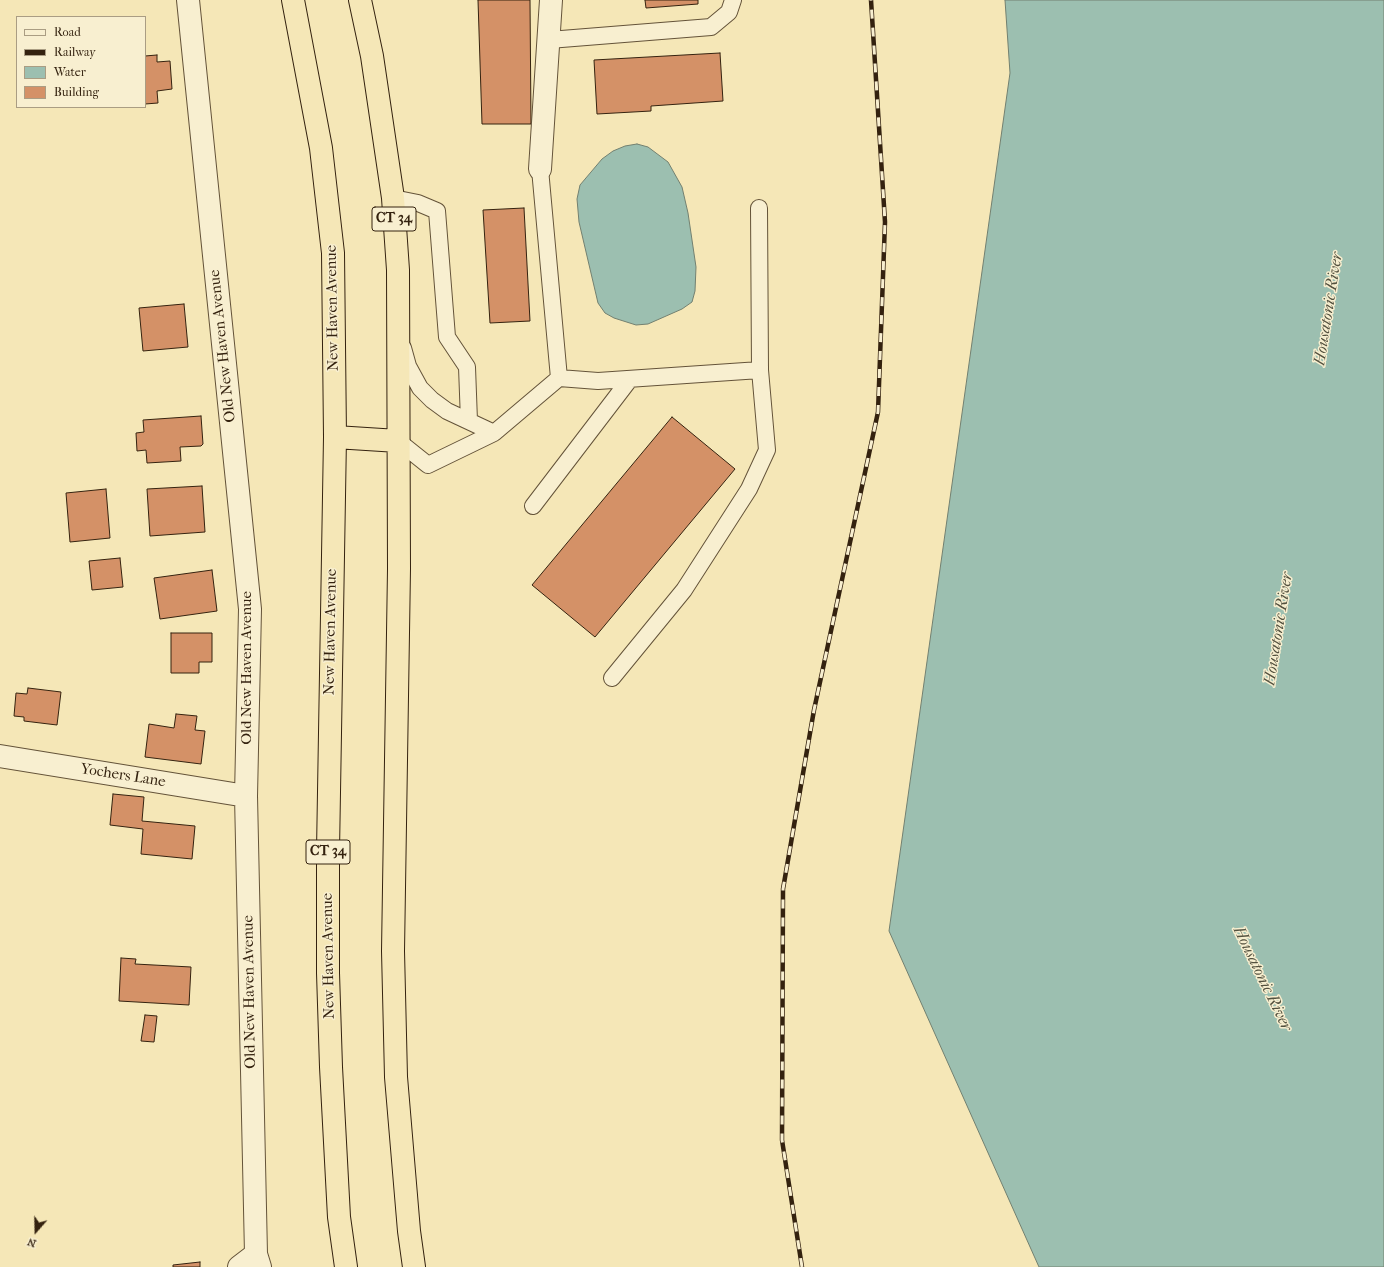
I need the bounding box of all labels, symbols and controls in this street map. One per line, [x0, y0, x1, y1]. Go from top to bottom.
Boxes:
legend [16, 16, 146, 108]
text: Road [54, 25, 81, 39]
text: Railway [54, 45, 96, 59]
text: Water [54, 65, 86, 79]
text: Building [54, 85, 99, 99]
road number: CT 34 [372, 207, 416, 231]
street label: New Haven Avenue [323, 245, 343, 371]
water label: Housatonic River [1311, 251, 1347, 367]
street label: Old New Haven Avenue [206, 269, 240, 423]
street label: New Haven Avenue [321, 569, 341, 695]
water label: Housatonic River [1261, 571, 1297, 687]
street label: Old New Haven Avenue [238, 591, 256, 745]
street label: Yochers Lane [79, 760, 167, 792]
road number: CT 34 [306, 840, 350, 864]
street label: New Haven Avenue [319, 893, 339, 1019]
street label: Old New Haven Avenue [240, 915, 260, 1069]
water label: Housatonic River [1228, 924, 1296, 1034]
north arrow [16, 1211, 56, 1251]
text: N [26, 1235, 38, 1250]

